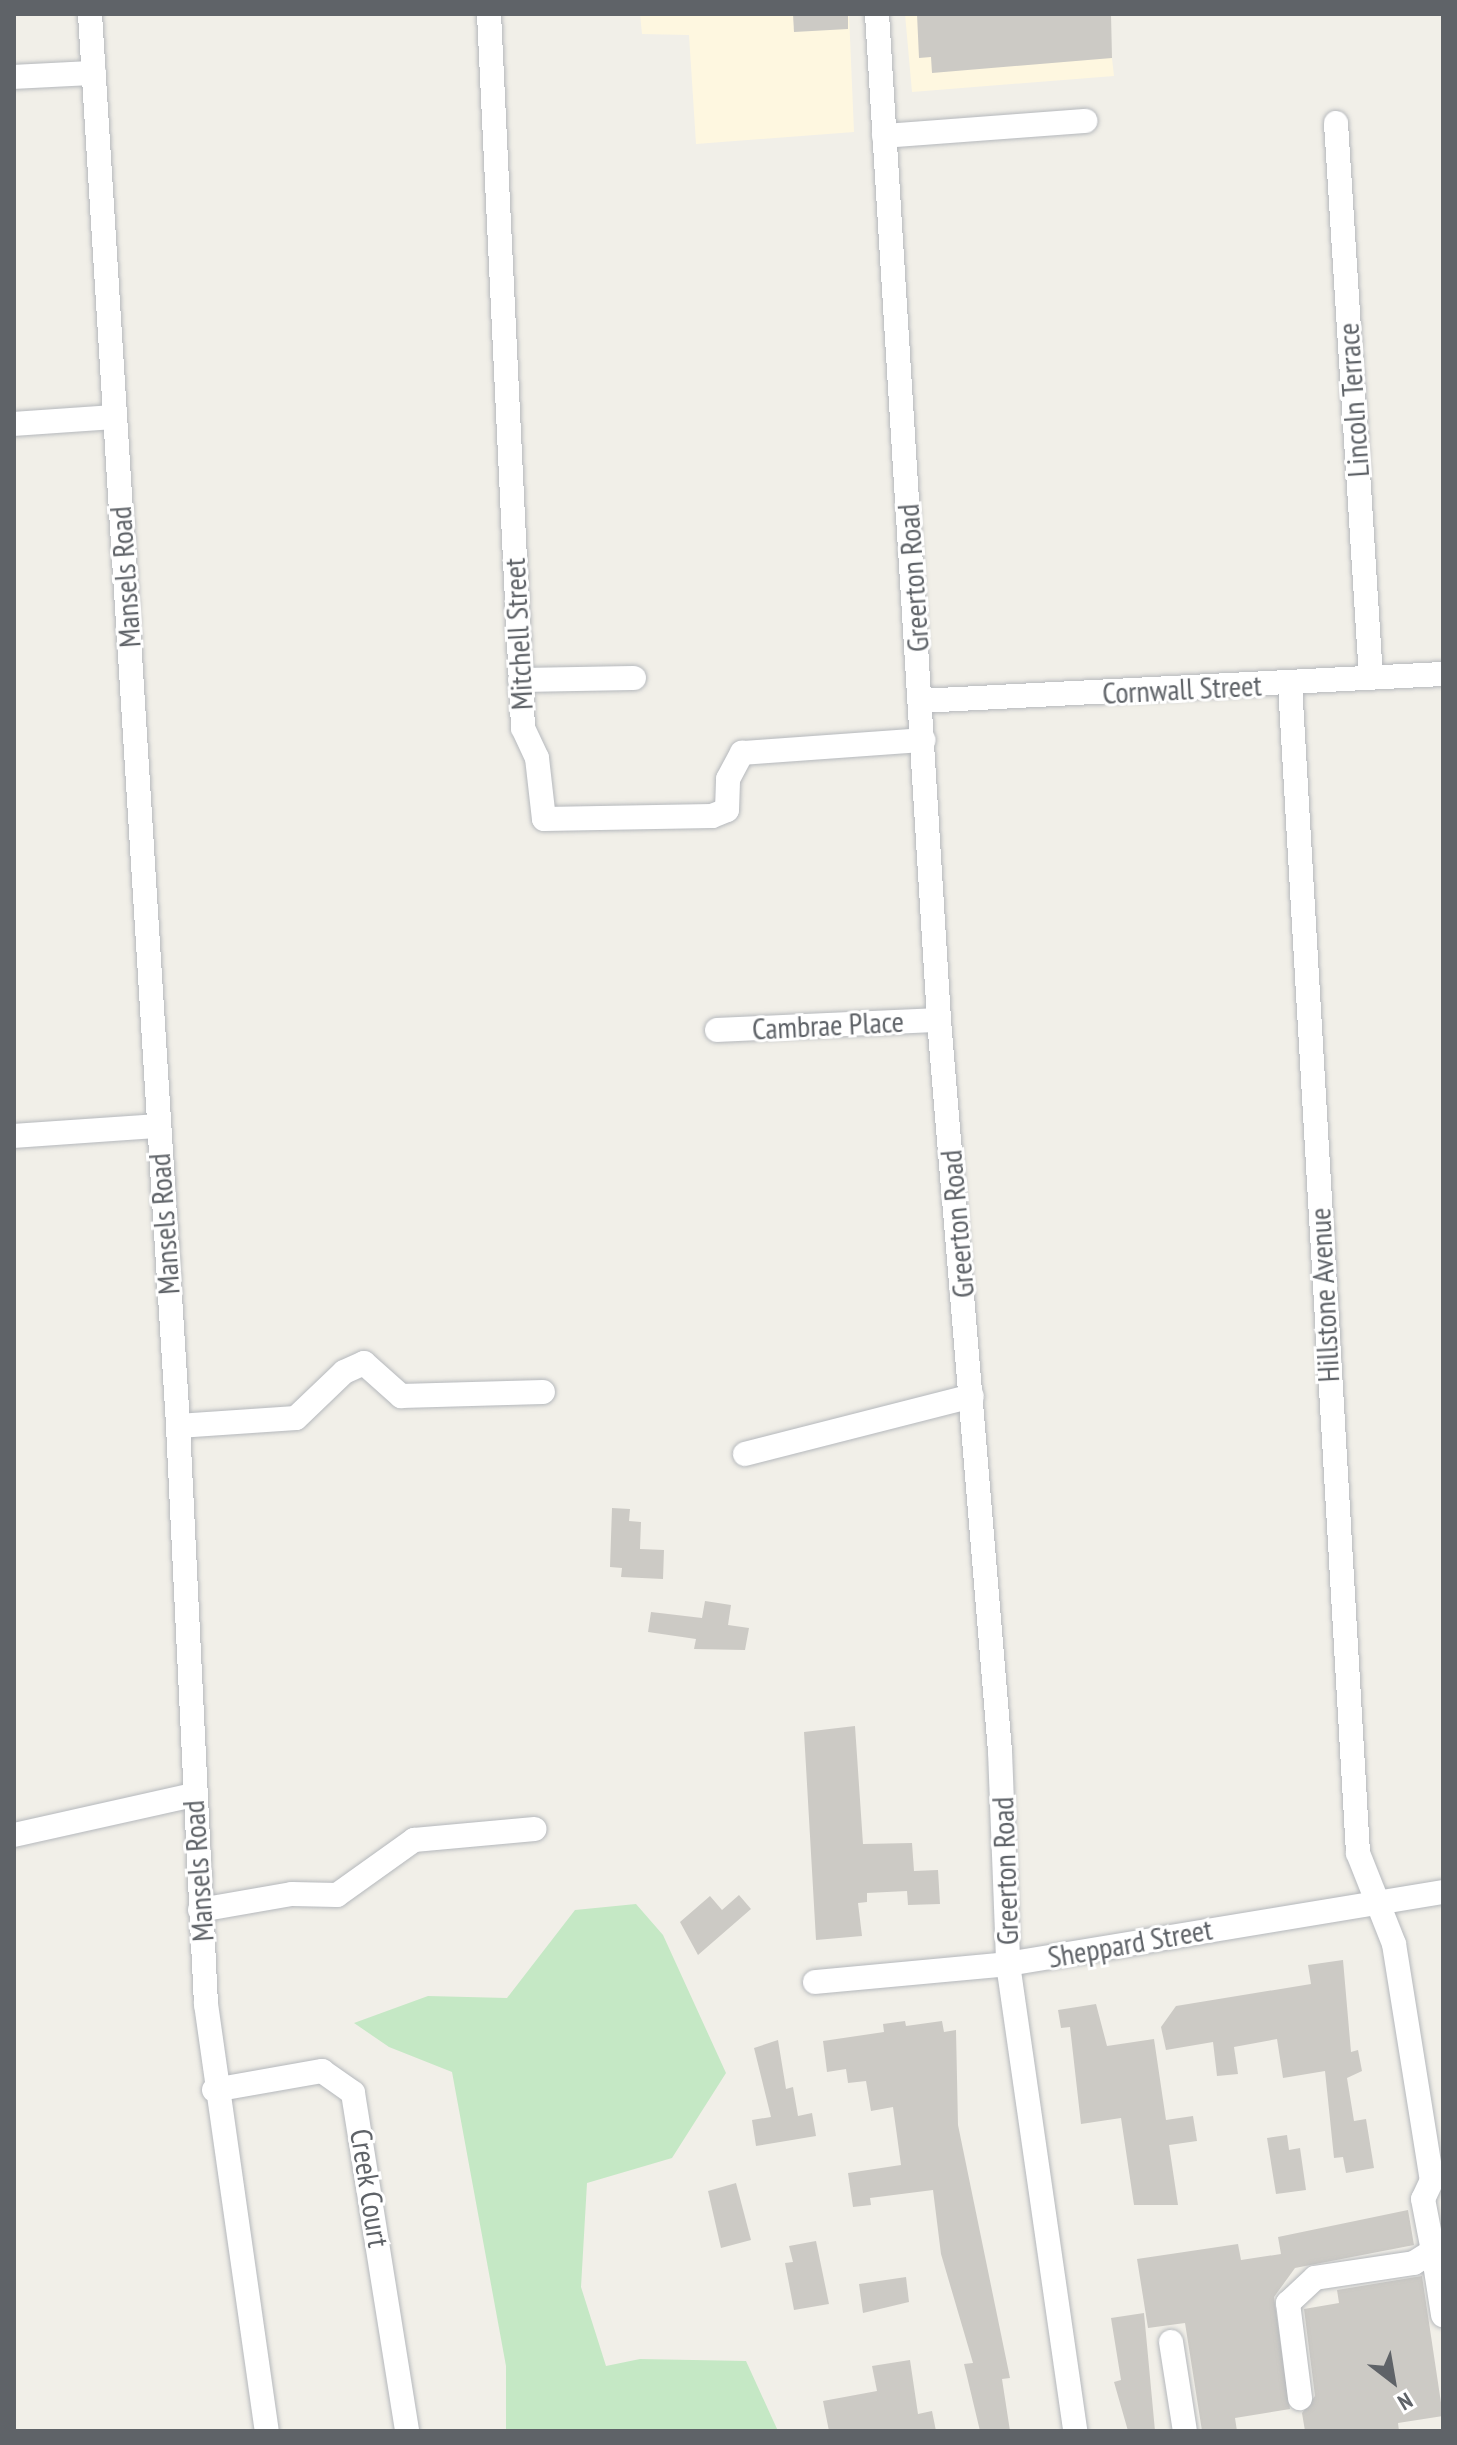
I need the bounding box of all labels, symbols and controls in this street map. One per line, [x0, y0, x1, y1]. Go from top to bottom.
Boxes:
street label: Lincoln Terrace [1330, 321, 1376, 479]
street label: Greerton Road [890, 503, 936, 653]
street label: Mansels Road [102, 505, 148, 649]
street label: Mitchell Street [496, 557, 540, 711]
street label: Cornwall Street [1101, 667, 1263, 711]
street label: Cambrae Place [751, 1003, 905, 1047]
street label: Greerton Road [933, 1149, 981, 1299]
street label: Mansels Road [141, 1152, 187, 1296]
street label: Hillstone Avenue [1301, 1206, 1347, 1384]
street label: Greerton Road [984, 1796, 1026, 1946]
street label: Mansels Road [175, 1799, 221, 1943]
street label: Sheppard Street [1045, 1911, 1215, 1975]
street label: Creek Court [343, 2126, 397, 2250]
north arrow [1353, 2341, 1433, 2421]
text: N [1393, 2387, 1418, 2417]

